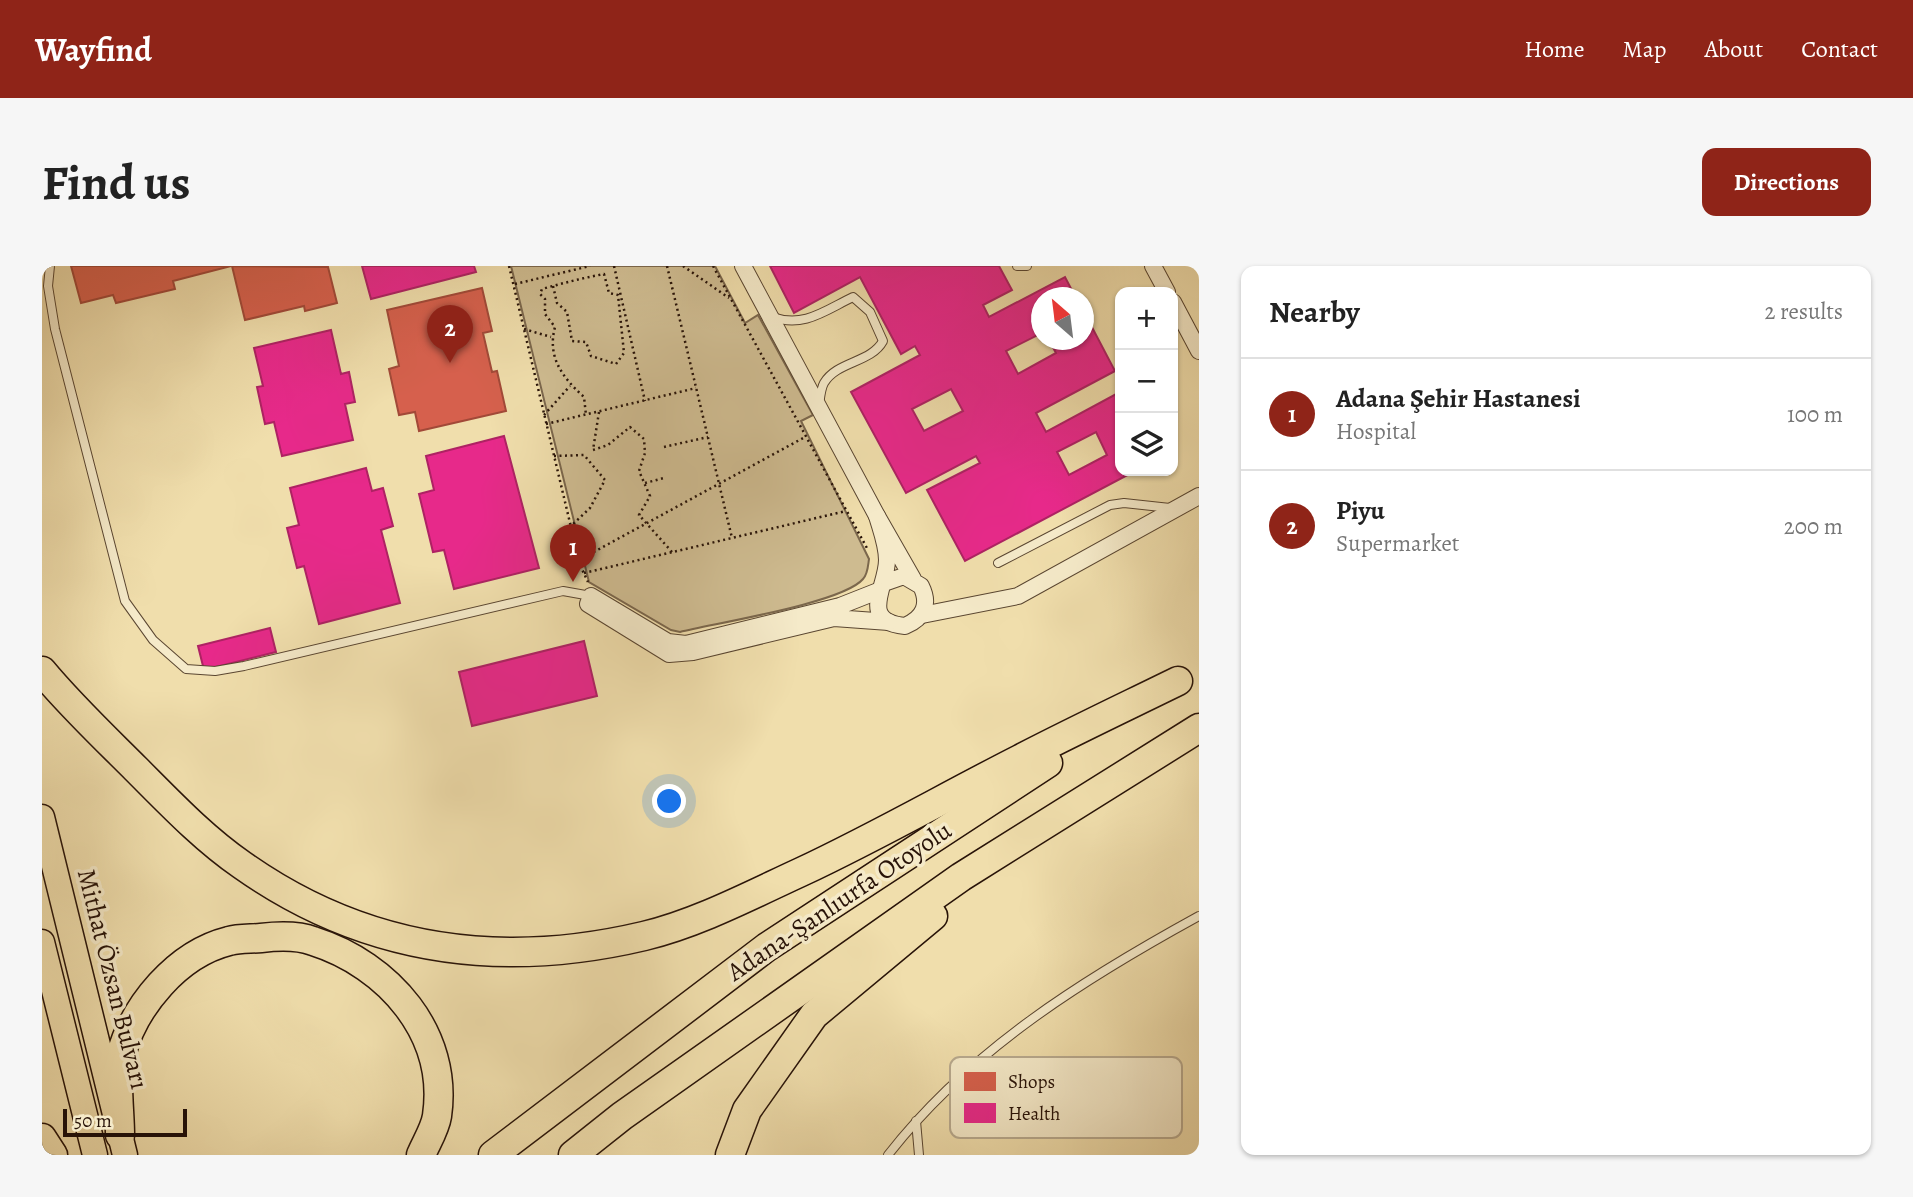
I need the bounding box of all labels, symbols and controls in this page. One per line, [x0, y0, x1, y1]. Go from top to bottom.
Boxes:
text: Wayfind [35, 27, 152, 72]
text: Home [1524, 33, 1585, 65]
text: Map [1623, 33, 1667, 65]
text: About [1705, 33, 1763, 65]
text: Contact [1801, 33, 1878, 65]
button: Directions [1702, 148, 1871, 216]
text: Find us [42, 149, 190, 216]
north arrow [1031, 287, 1094, 350]
map controls [1115, 287, 1178, 476]
button: + [1115, 287, 1178, 350]
text: Nearby [1269, 292, 1360, 332]
text: 2 results [1765, 296, 1843, 327]
pin: 2 [427, 305, 473, 363]
button: − [1115, 350, 1178, 413]
text: Adana Şehir Hastanesi [1336, 381, 1581, 416]
text: 1 [1288, 399, 1296, 430]
text: 100 m [1787, 399, 1843, 430]
button: layers [1115, 413, 1178, 476]
text: Hospital [1336, 416, 1416, 447]
text: Piyu [1336, 493, 1385, 528]
text: 2 [1286, 511, 1298, 542]
text: 200 m [1784, 511, 1843, 542]
pin: 1 [550, 524, 596, 582]
text: Supermarket [1336, 528, 1459, 559]
your location [652, 784, 686, 818]
street label: Adana-Şanlıurfa Otoyolu [719, 812, 959, 990]
street label: Mithat Özsan Bulvarı [69, 865, 157, 1093]
legend [950, 1057, 1182, 1138]
text: Shops [1008, 1069, 1055, 1095]
text: Health [1008, 1101, 1060, 1127]
scale bar [63, 1106, 187, 1138]
text: 50 m [74, 1108, 112, 1134]

